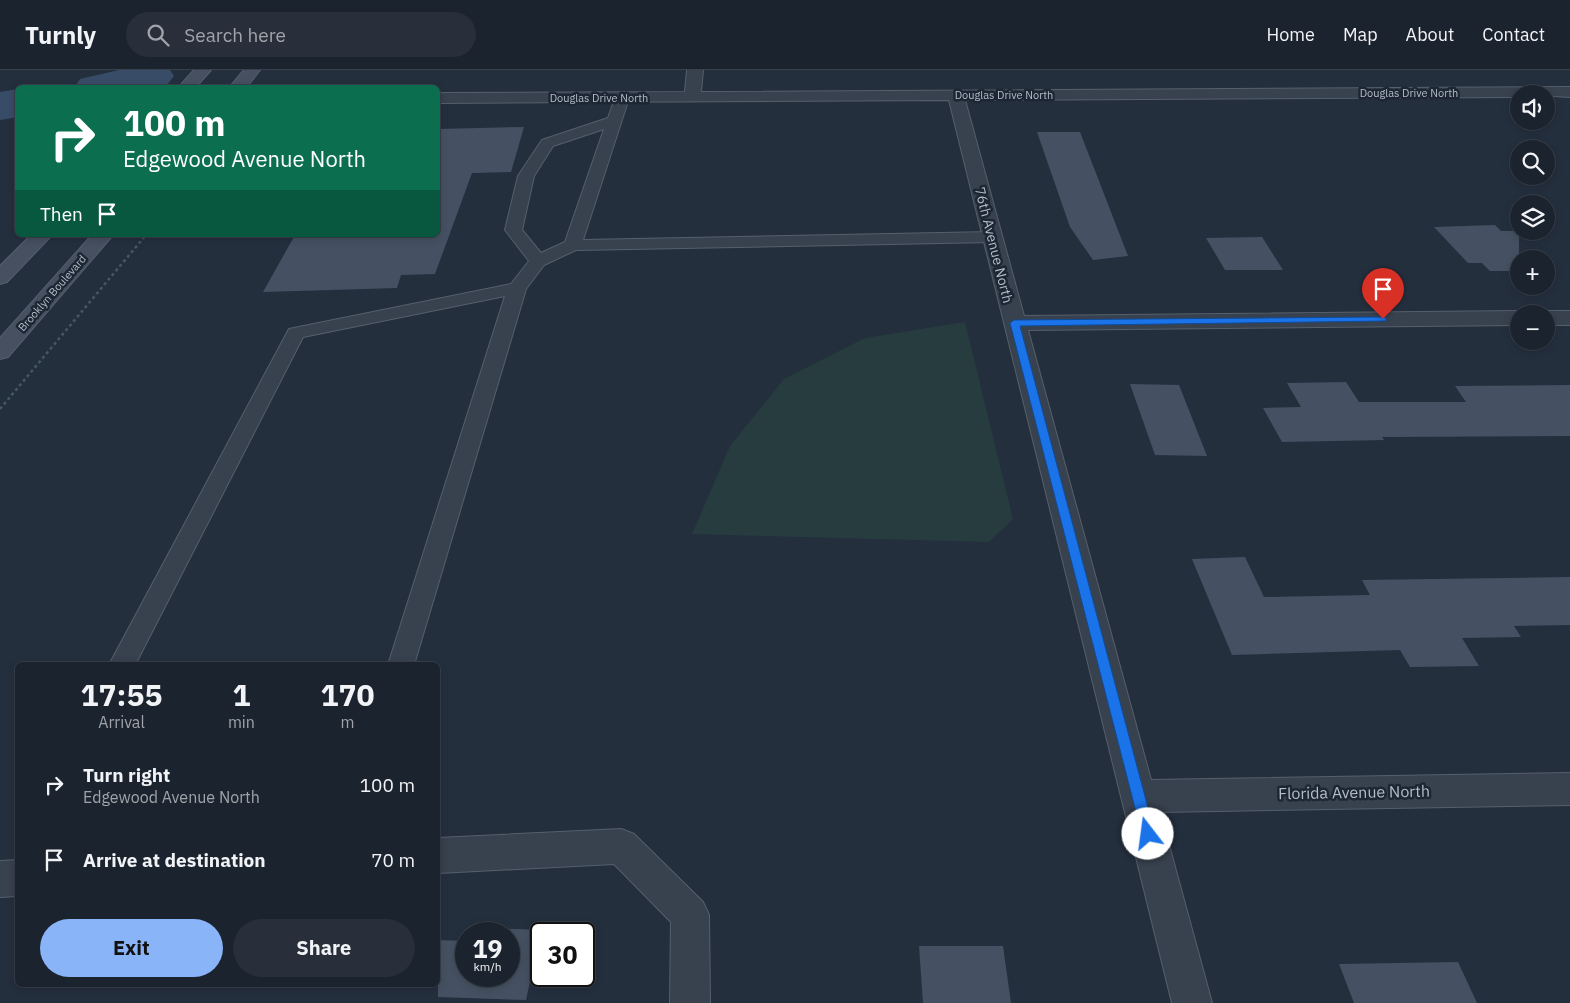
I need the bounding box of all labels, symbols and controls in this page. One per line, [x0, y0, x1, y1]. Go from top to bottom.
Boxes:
search box [126, 12, 476, 57]
text: Turnly [25, 19, 96, 51]
icon: search [144, 21, 172, 49]
text: Search here [184, 23, 286, 47]
text: Home [1267, 23, 1315, 46]
text: Map [1343, 23, 1378, 46]
text: About [1406, 23, 1454, 46]
text: Contact [1482, 23, 1545, 46]
map controls [1510, 85, 1555, 350]
button: sound [1510, 85, 1555, 130]
street label: Douglas Drive North [1360, 86, 1458, 100]
street label: Douglas Drive North [955, 88, 1053, 102]
street label: Douglas Drive North [550, 91, 648, 105]
text: 100 m [123, 100, 226, 146]
icon: right [40, 105, 105, 170]
button: search [1510, 140, 1555, 185]
text: Edgewood Avenue North [123, 144, 366, 173]
street label: 76th Avenue North [971, 185, 1017, 305]
button: layers [1510, 195, 1555, 240]
icon: arrive [93, 200, 121, 228]
text: Then [40, 202, 83, 226]
button: + [1510, 250, 1555, 295]
street label: Brooklyn Boulevard [15, 252, 89, 334]
pin [1362, 268, 1404, 319]
icon: arrive [1369, 275, 1397, 303]
button: − [1510, 305, 1555, 350]
text: 17:55 [81, 675, 162, 714]
text: 1 [232, 675, 250, 714]
text: 170 [320, 675, 374, 714]
text: Arrival [98, 712, 145, 732]
text: min [228, 712, 255, 732]
text: m [340, 712, 354, 732]
text: Turn right [83, 763, 170, 787]
icon: right [40, 771, 68, 799]
text: 100 m [360, 773, 415, 797]
street label: Florida Avenue North [1278, 781, 1430, 803]
text: Edgewood Avenue North [83, 787, 260, 807]
position arrow [1121, 807, 1173, 859]
icon: arrive [40, 846, 68, 874]
text: Arrive at destination [83, 848, 266, 872]
text: 70 m [371, 848, 415, 872]
button: Exit [40, 919, 223, 977]
button: Share [233, 919, 415, 977]
speed limit sign: 30 [530, 922, 595, 987]
text: 19 [472, 932, 503, 965]
text: km/h [473, 959, 502, 974]

